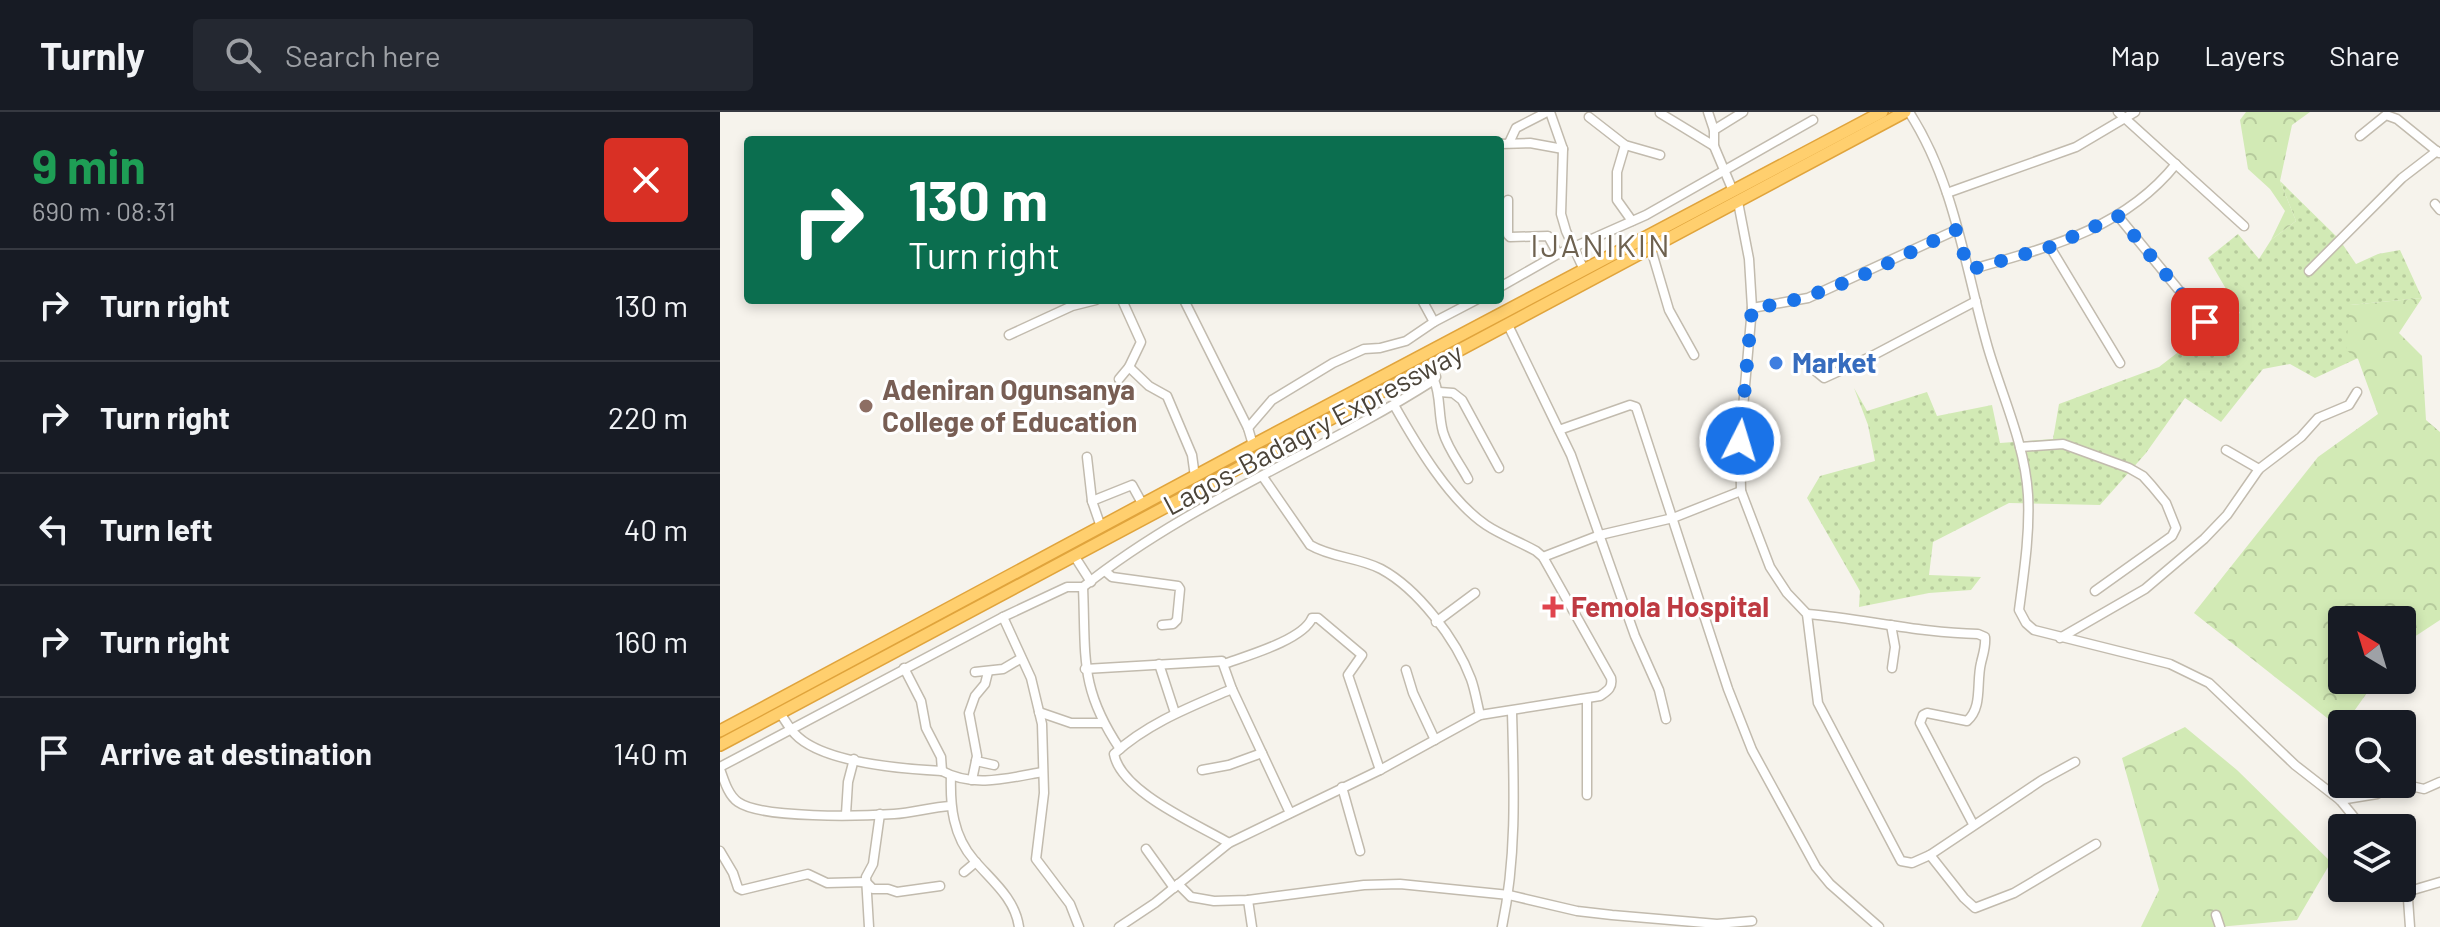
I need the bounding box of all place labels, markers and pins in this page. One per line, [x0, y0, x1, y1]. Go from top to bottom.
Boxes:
pin [2171, 288, 2239, 356]
place label: Market [1792, 345, 1877, 379]
marker: Market [1767, 354, 1785, 372]
place label: Adeniran Ogunsanya College of Education [882, 372, 1137, 438]
marker: Adeniran Ogunsanya College of Education [857, 397, 875, 415]
place label: Femola Hospital [1571, 589, 1769, 623]
marker: Femola Hospital [1542, 596, 1564, 618]

